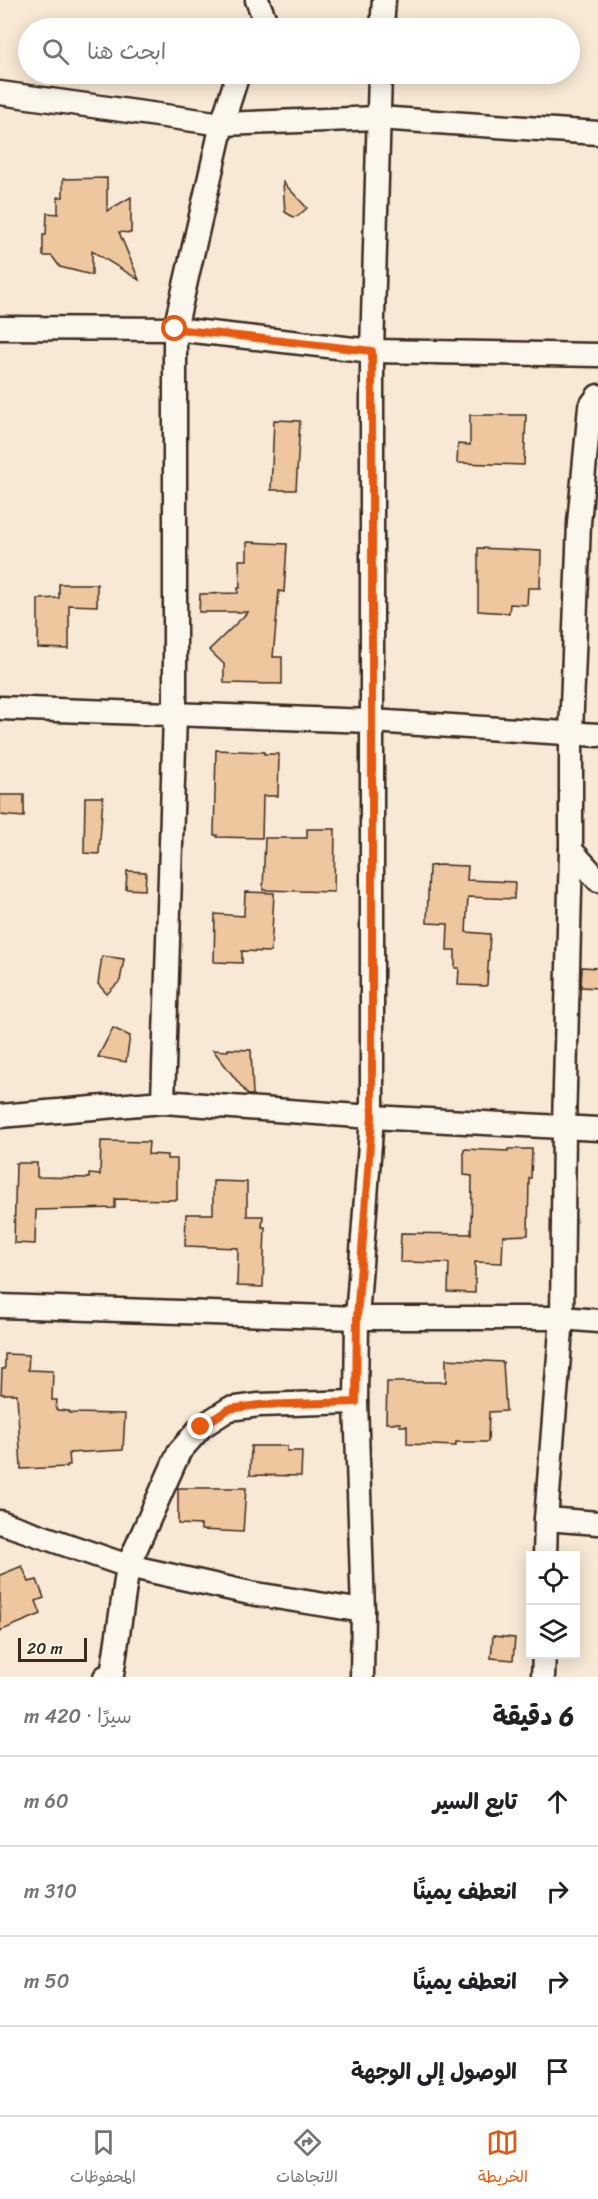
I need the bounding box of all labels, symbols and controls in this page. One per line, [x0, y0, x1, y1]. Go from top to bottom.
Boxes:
search box [18, 18, 580, 84]
text: ابحث هنا [87, 32, 166, 71]
icon: search [39, 35, 72, 68]
route start [161, 315, 187, 341]
route end [187, 1413, 213, 1439]
map controls [526, 1551, 580, 1659]
button: locate [526, 1551, 580, 1605]
button: layers [526, 1605, 580, 1659]
text: 20 m [27, 1634, 63, 1663]
scale bar [18, 1635, 87, 1662]
text: 6 دقيقة [492, 1693, 574, 1739]
text: سيرًا · 420 m [24, 1699, 132, 1734]
text: تابع السير [433, 1782, 517, 1821]
text: 60 m [24, 1784, 69, 1819]
icon: ahead [541, 1785, 574, 1818]
text: انعطف يمينًا [413, 1872, 517, 1911]
text: 310 m [24, 1874, 77, 1909]
icon: right [541, 1875, 574, 1908]
text: انعطف يمينًا [413, 1962, 517, 2001]
text: 50 m [24, 1964, 69, 1999]
icon: right [541, 1965, 574, 1998]
text: الوصول إلى الوجهة [351, 2052, 517, 2091]
icon: arrive [541, 2055, 574, 2088]
tab: المحفوظات [70, 2126, 136, 2191]
tab: الاتجاهات [276, 2126, 338, 2191]
tab: الخريطة [478, 2126, 528, 2191]

